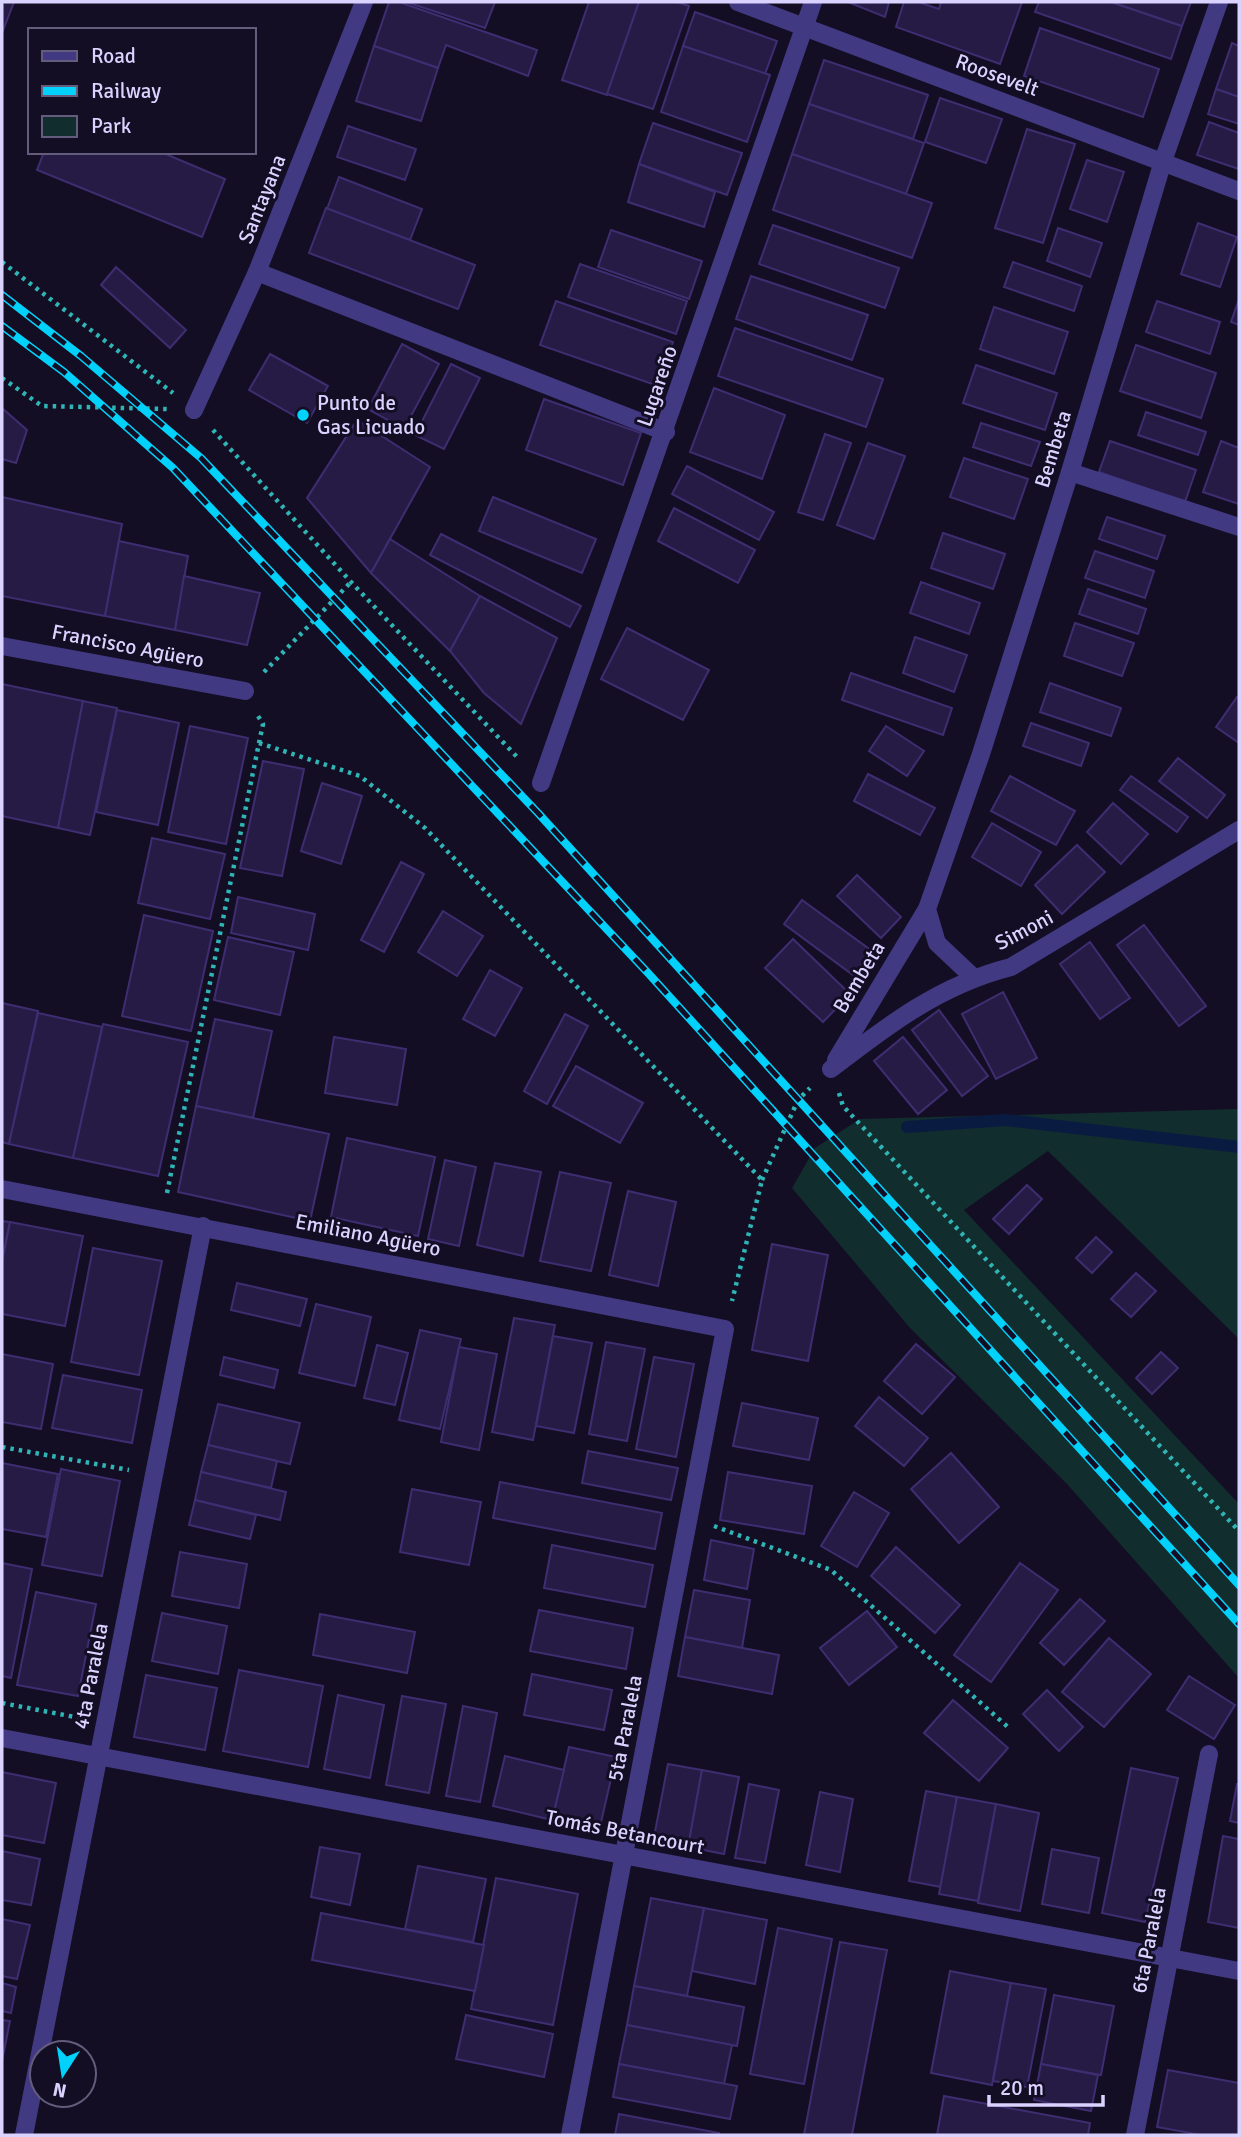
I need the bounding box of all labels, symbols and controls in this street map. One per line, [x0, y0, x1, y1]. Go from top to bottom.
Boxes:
legend [28, 28, 256, 154]
text: Road [91, 43, 136, 69]
street label: Roosevelt [952, 48, 1042, 102]
text: Railway [91, 78, 161, 104]
text: Park [91, 113, 132, 139]
street label: Santayana [232, 151, 292, 247]
street label: Lugareño [631, 342, 683, 430]
place label: Punto de Gas Licuado [317, 390, 425, 440]
marker: Punto de Gas Licuado [295, 407, 311, 423]
street label: Bembeta [1029, 407, 1077, 491]
street label: Francisco Agüero [50, 619, 206, 673]
street label: Simoni [990, 904, 1058, 956]
street label: Bembeta [827, 936, 891, 1018]
street label: Emiliano Agüero [293, 1208, 443, 1262]
street label: 4ta Paralela [68, 1621, 114, 1731]
street label: 5ta Paralela [602, 1673, 648, 1783]
street label: Tomás Betancourt [543, 1804, 707, 1860]
street label: 6ta Paralela [1126, 1885, 1172, 1995]
north arrow [28, 2039, 98, 2109]
scale bar [989, 2064, 1103, 2108]
text: 20 m [1000, 2075, 1044, 2101]
text: N [51, 2077, 69, 2103]

